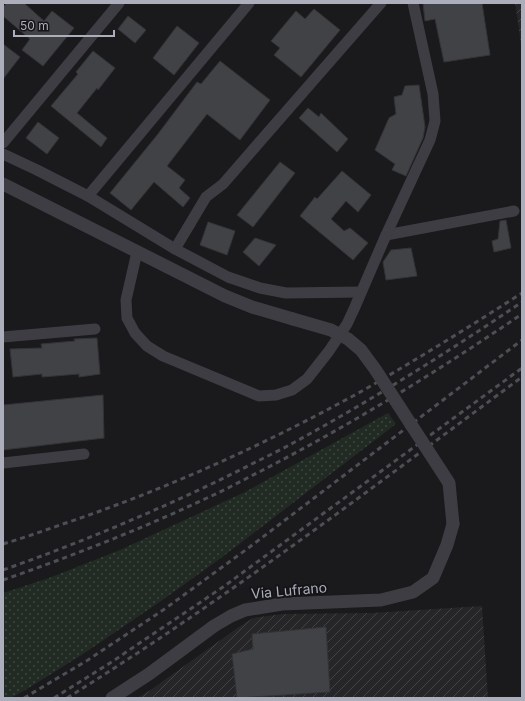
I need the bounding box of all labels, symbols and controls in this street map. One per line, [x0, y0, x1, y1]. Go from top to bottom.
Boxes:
scale bar [14, 12, 114, 38]
text: 50 m [20, 18, 49, 33]
street label: Via Lufrano [250, 578, 328, 602]

